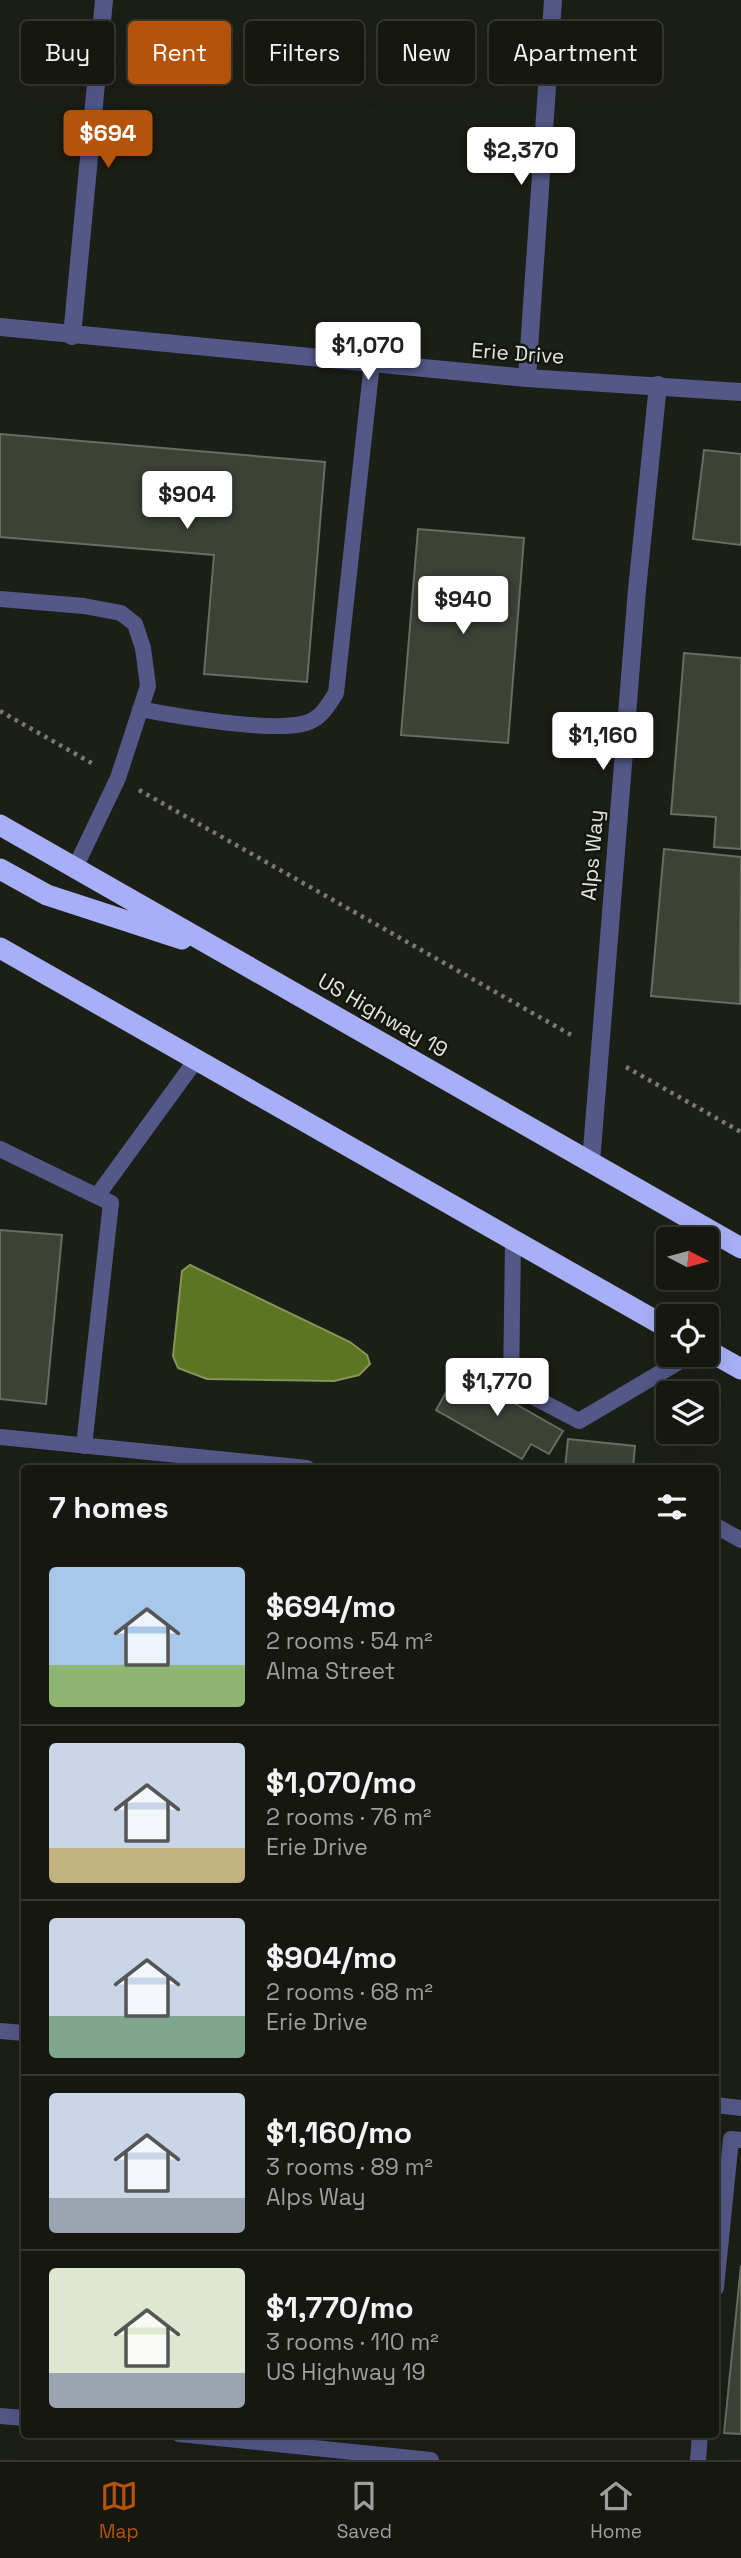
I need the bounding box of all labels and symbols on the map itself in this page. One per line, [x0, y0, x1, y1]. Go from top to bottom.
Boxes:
pin: $694 [67, 110, 149, 170]
pin: $2,370 [464, 128, 578, 187]
pin: $1,070 [311, 322, 425, 382]
street label: Erie Drive [471, 336, 565, 370]
pin: $904 [146, 472, 228, 531]
pin: $940 [422, 576, 504, 636]
pin: $1,160 [546, 712, 660, 772]
street label: Alps Way [575, 808, 609, 902]
street label: US Highway 19 [313, 967, 453, 1063]
north arrow [656, 1227, 719, 1290]
pin: $1,770 [440, 1358, 554, 1418]

